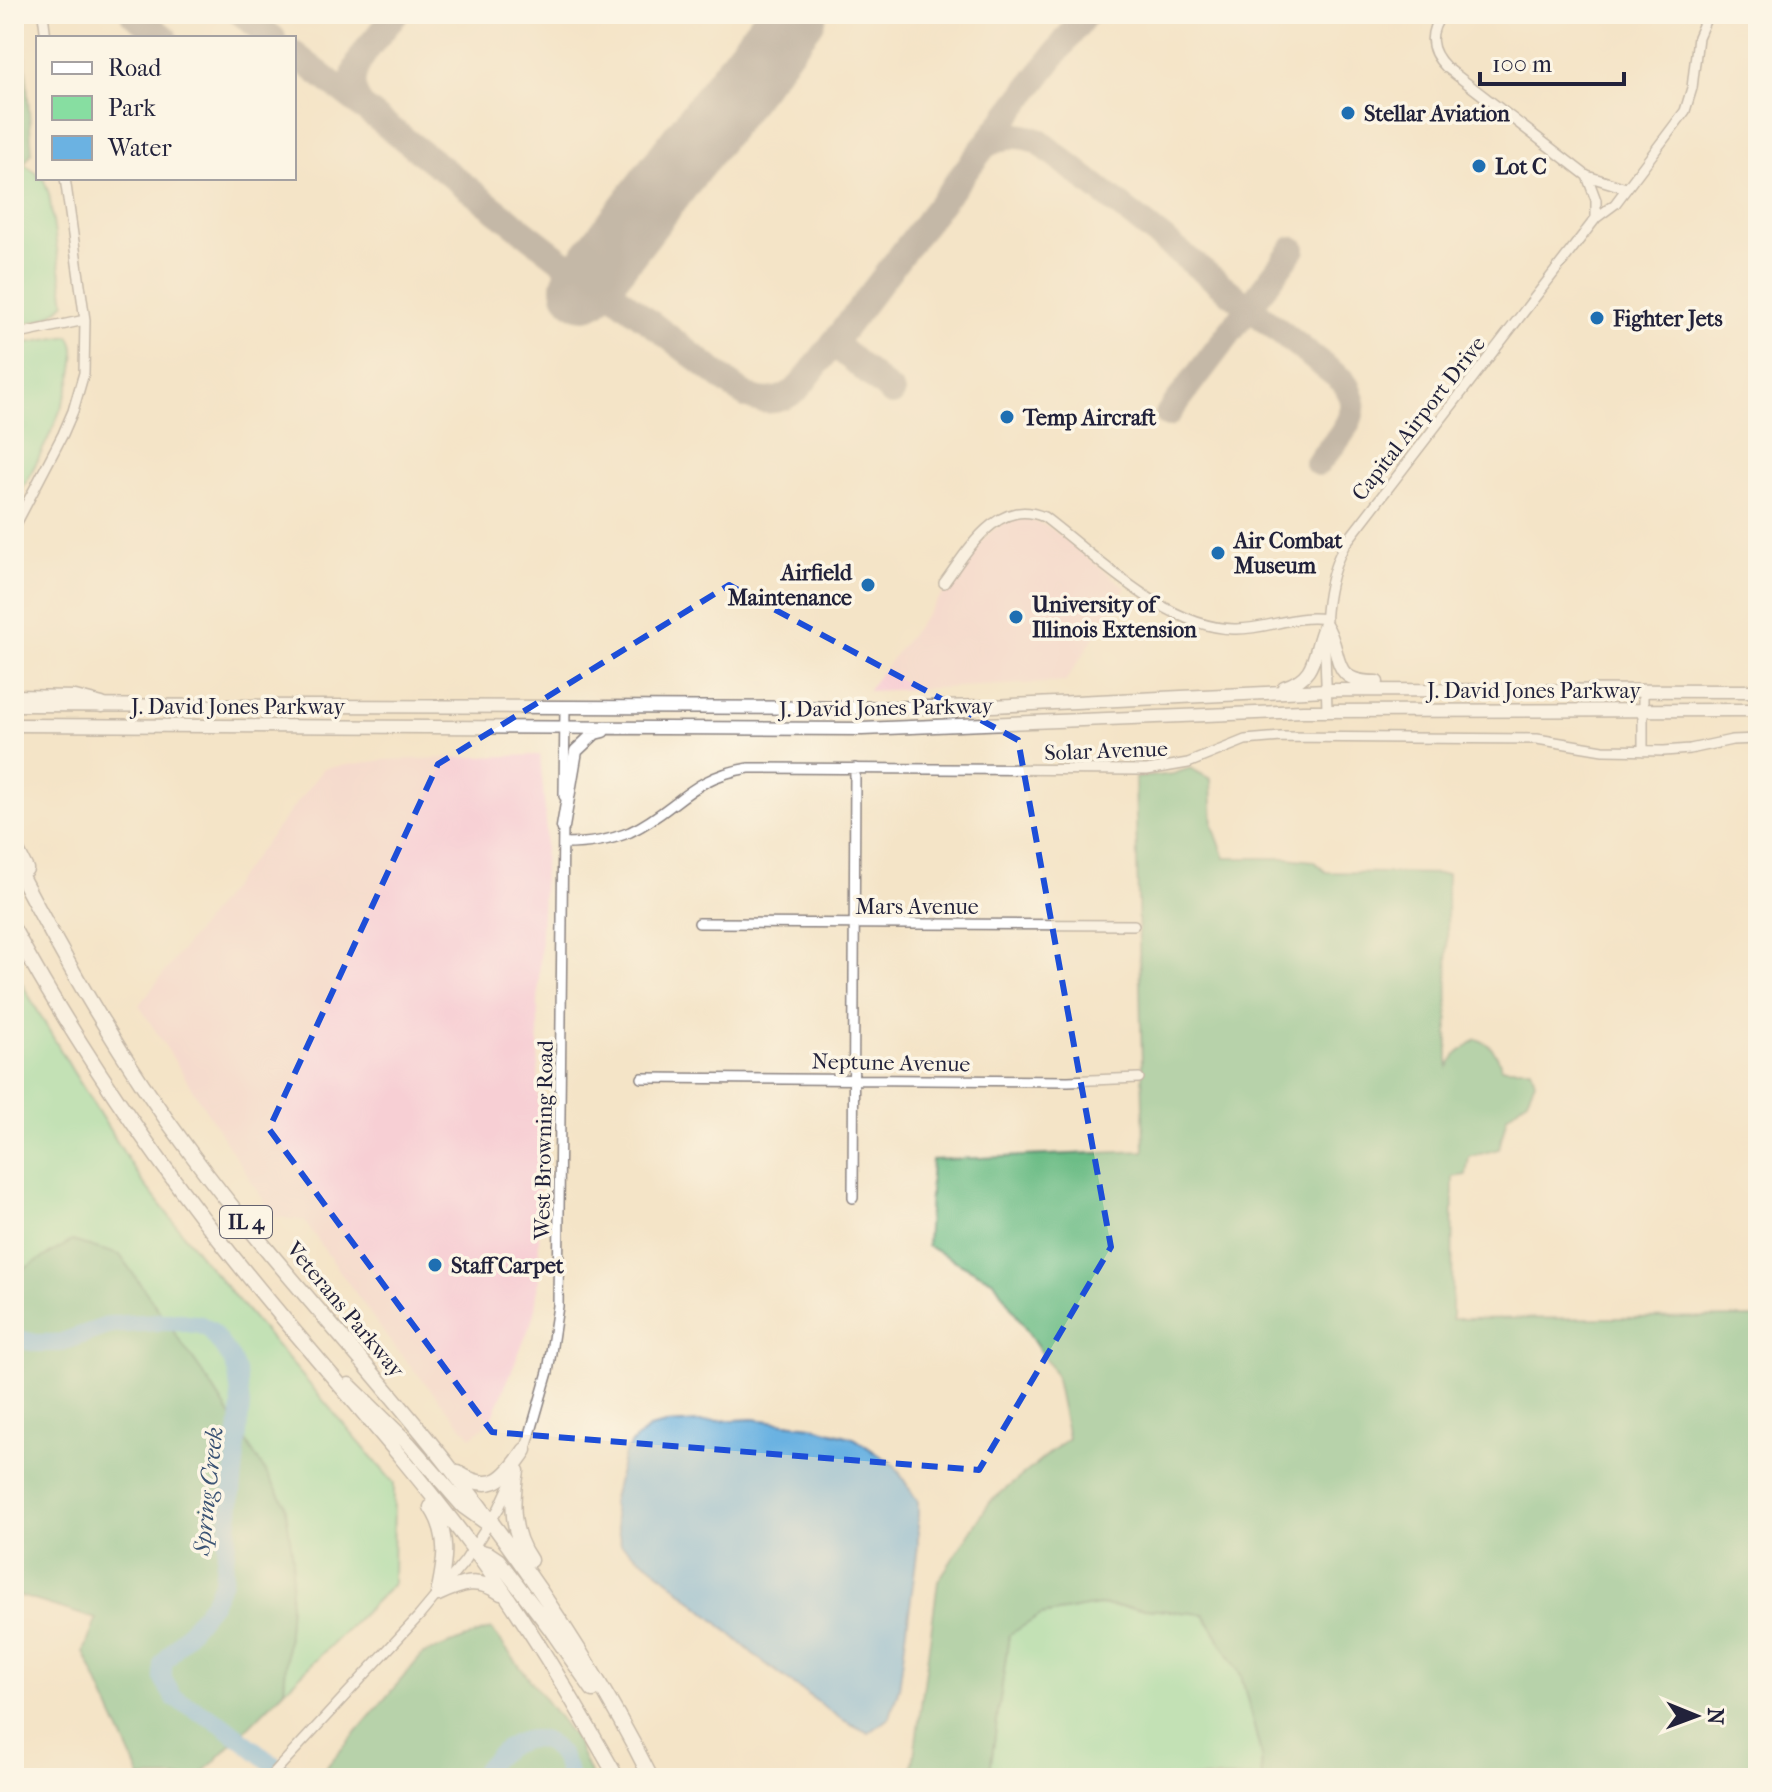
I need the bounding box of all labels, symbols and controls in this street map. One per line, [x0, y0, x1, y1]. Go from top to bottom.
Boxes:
legend [36, 36, 296, 180]
scale bar [1480, 36, 1624, 86]
text: 100 m [1492, 50, 1552, 78]
text: Road [108, 54, 162, 82]
text: Park [108, 94, 156, 122]
place label: Stellar Aviation [1364, 101, 1510, 127]
marker: Stellar Aviation [1339, 104, 1357, 122]
text: Water [107, 134, 172, 162]
place label: Lot C [1495, 154, 1547, 180]
marker: Lot C [1470, 157, 1488, 175]
place label: Fighter Jets [1612, 306, 1723, 332]
marker: Fighter Jets [1588, 309, 1606, 327]
street label: Capital Airport Drive [1347, 331, 1491, 506]
place label: Temp Aircraft [1022, 405, 1157, 431]
marker: Temp Aircraft [998, 408, 1016, 426]
place label: Air Combat Museum [1232, 528, 1344, 579]
marker: Air Combat Museum [1209, 544, 1227, 562]
place label: Airfield Maintenance [727, 560, 853, 611]
marker: Airfield Maintenance [859, 576, 877, 594]
place label: University of Illinois Extension [1031, 592, 1197, 643]
marker: University of Illinois Extension [1007, 608, 1025, 626]
street label: J. David Jones Parkway [1425, 678, 1642, 704]
street label: J. David Jones Parkway [777, 693, 994, 723]
street label: J. David Jones Parkway [129, 694, 346, 720]
street label: Solar Avenue [1044, 736, 1168, 766]
street label: Mars Avenue [855, 894, 979, 920]
street label: West Browning Road [529, 1039, 559, 1241]
street label: Neptune Avenue [811, 1049, 971, 1077]
road number: IL 4 [220, 1206, 272, 1238]
street label: Veterans Parkway [280, 1236, 410, 1384]
place label: Staff Carpet [451, 1253, 565, 1279]
marker: Staff Carpet [426, 1256, 444, 1274]
water label: Spring Creek [187, 1425, 229, 1558]
north arrow [1656, 1676, 1736, 1756]
text: N [1702, 1708, 1728, 1725]

